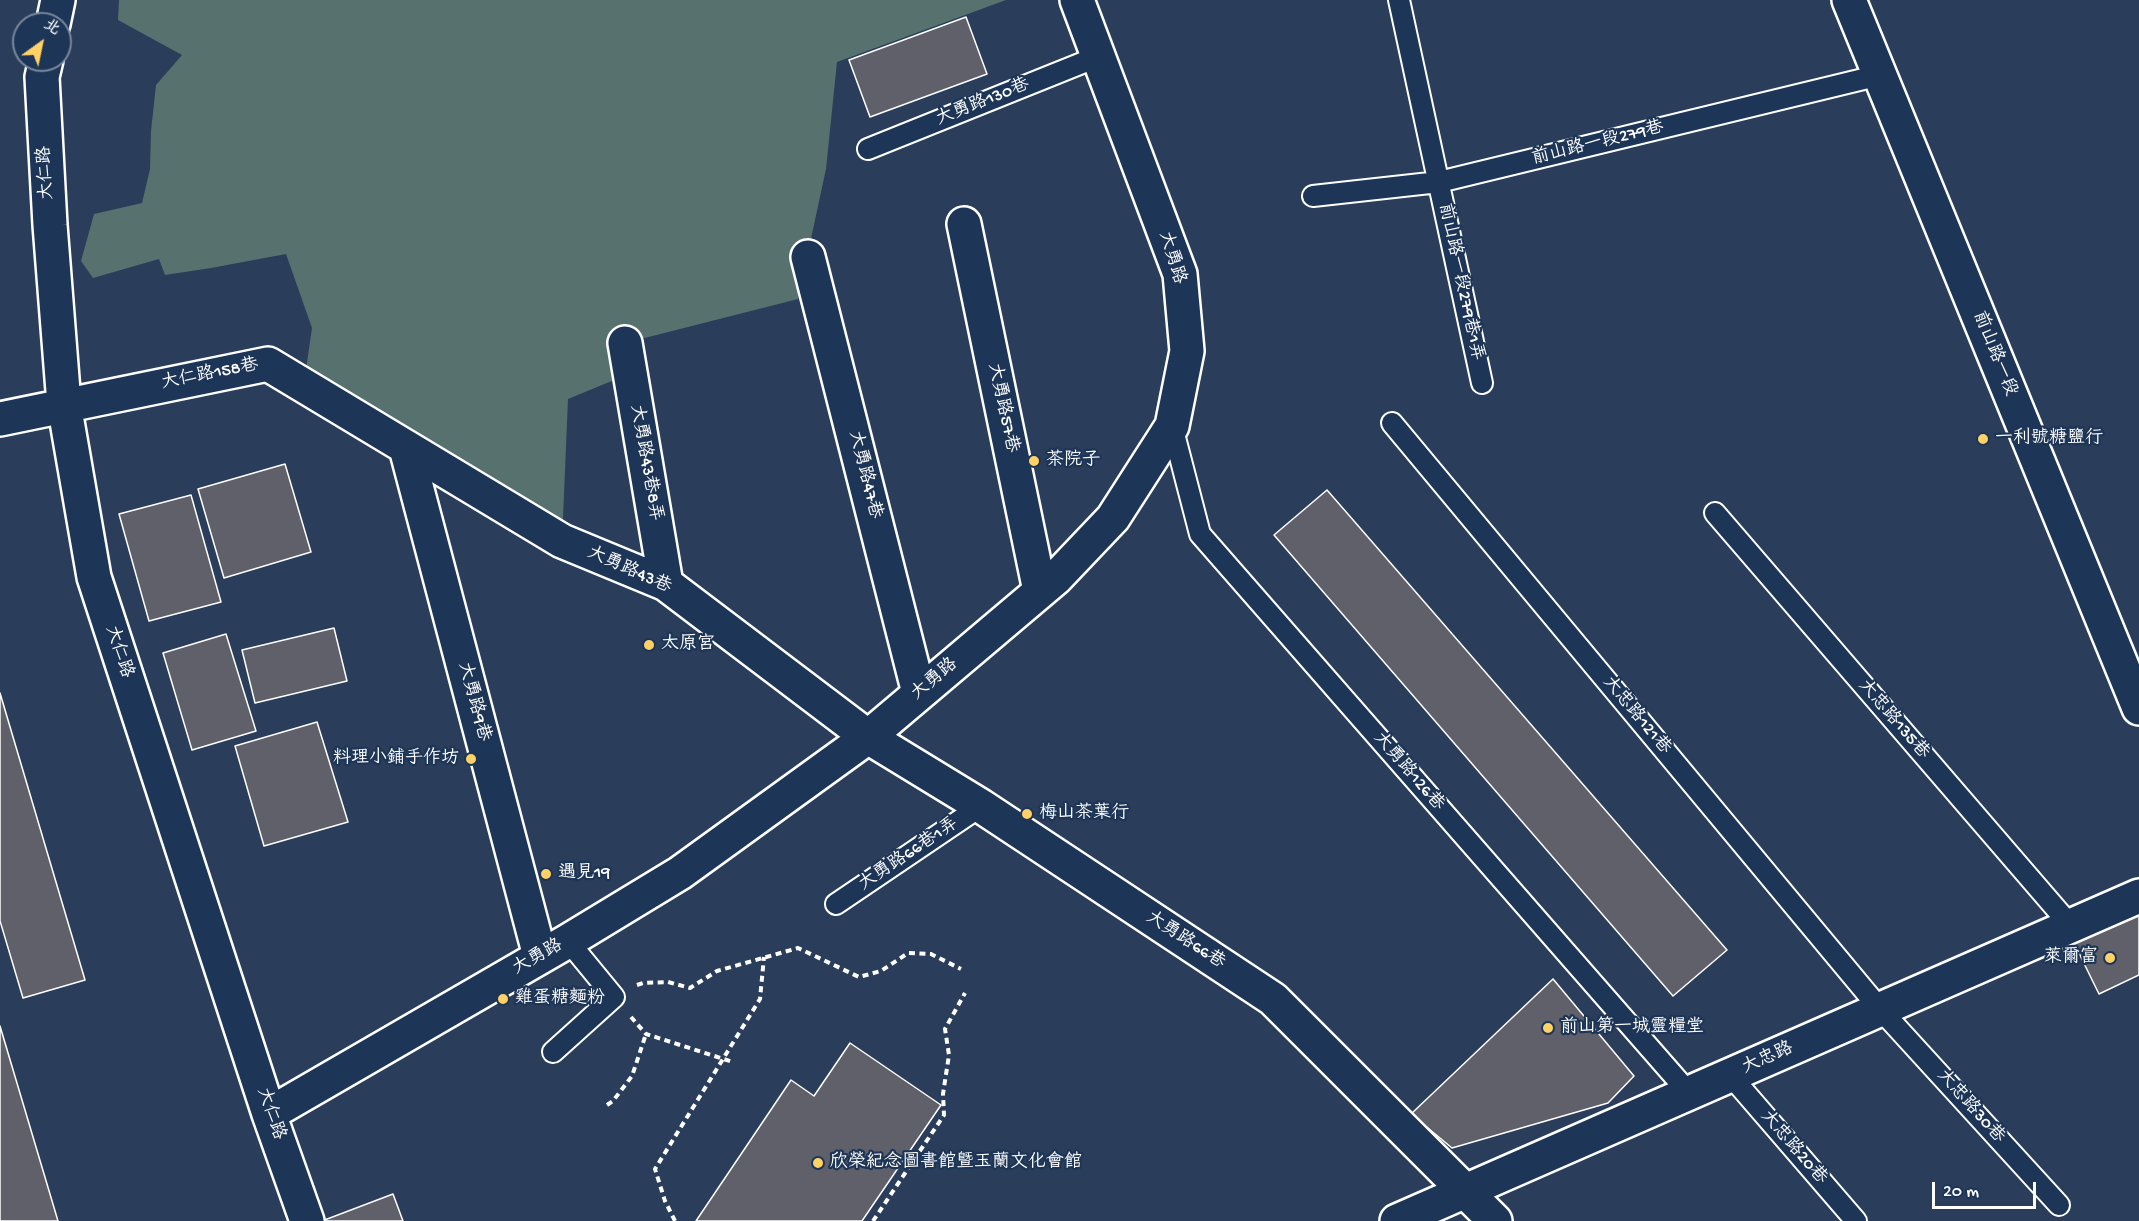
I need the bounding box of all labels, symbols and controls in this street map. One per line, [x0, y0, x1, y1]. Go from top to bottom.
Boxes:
north arrow [12, 12, 72, 72]
text: 北 [39, 16, 63, 40]
street label: 大勇路130巷 [933, 74, 1033, 132]
street label: 前山路一段279巷 [1530, 117, 1666, 171]
street label: 大仁路 [35, 145, 59, 201]
street label: 前山路一段279巷1弄 [1433, 201, 1487, 363]
street label: 大勇路 [1153, 229, 1189, 287]
street label: 前山路一段 [1967, 308, 2021, 400]
street label: 大仁路158巷 [160, 355, 260, 395]
street label: 大勇路57巷 [982, 361, 1022, 455]
street label: 大勇路43巷8弄 [624, 403, 666, 523]
place label: 一利號糖鹽行 [1995, 428, 2103, 450]
street label: 大勇路47巷 [843, 429, 885, 521]
marker: 一利號糖鹽行 [1976, 432, 1990, 446]
place label: 茶院子 [1046, 450, 1100, 472]
marker: 茶院子 [1027, 454, 1041, 468]
street label: 大勇路43巷 [584, 543, 674, 599]
street label: 大仁路 [99, 623, 137, 681]
place label: 太原宮 [661, 634, 715, 656]
marker: 太原宮 [642, 638, 656, 652]
street label: 大勇路 [907, 654, 963, 706]
street label: 大勇路9巷 [452, 660, 494, 744]
street label: 大忠路121巷 [1597, 673, 1675, 759]
street label: 大忠路135巷 [1853, 676, 1933, 764]
street label: 大勇路126巷 [1368, 728, 1448, 816]
place label: 料理小鋪手作坊 [333, 748, 459, 770]
marker: 料理小鋪手作坊 [464, 752, 478, 766]
place label: 梅山茶葉行 [1039, 803, 1129, 825]
marker: 梅山茶葉行 [1020, 807, 1034, 821]
street label: 大勇路66巷1弄 [855, 814, 963, 896]
place label: 遇見19 [558, 863, 610, 885]
marker: 遇見19 [539, 867, 553, 881]
street label: 大勇路66巷 [1141, 907, 1229, 975]
street label: 大勇路 [509, 935, 567, 981]
place label: 萊爾富 [2044, 947, 2098, 969]
marker: 萊爾富 [2103, 951, 2117, 965]
place label: 雞蛋糖麵粉 [515, 988, 605, 1010]
marker: 雞蛋糖麵粉 [496, 992, 510, 1006]
place label: 前山第一城靈糧堂 [1560, 1017, 1704, 1039]
marker: 前山第一城靈糧堂 [1541, 1021, 1555, 1035]
street label: 大忠路 [1739, 1038, 1797, 1080]
street label: 大忠路30巷 [1931, 1066, 2009, 1148]
street label: 大仁路 [251, 1085, 289, 1143]
street label: 大忠路20巷 [1755, 1107, 1831, 1189]
place label: 欣榮紀念圖書館暨玉蘭文化會館 [830, 1152, 1082, 1174]
marker: 欣榮紀念圖書館暨玉蘭文化會館 [811, 1156, 825, 1170]
scale bar [1935, 1170, 2038, 1208]
text: 20 m [1943, 1182, 1979, 1203]

